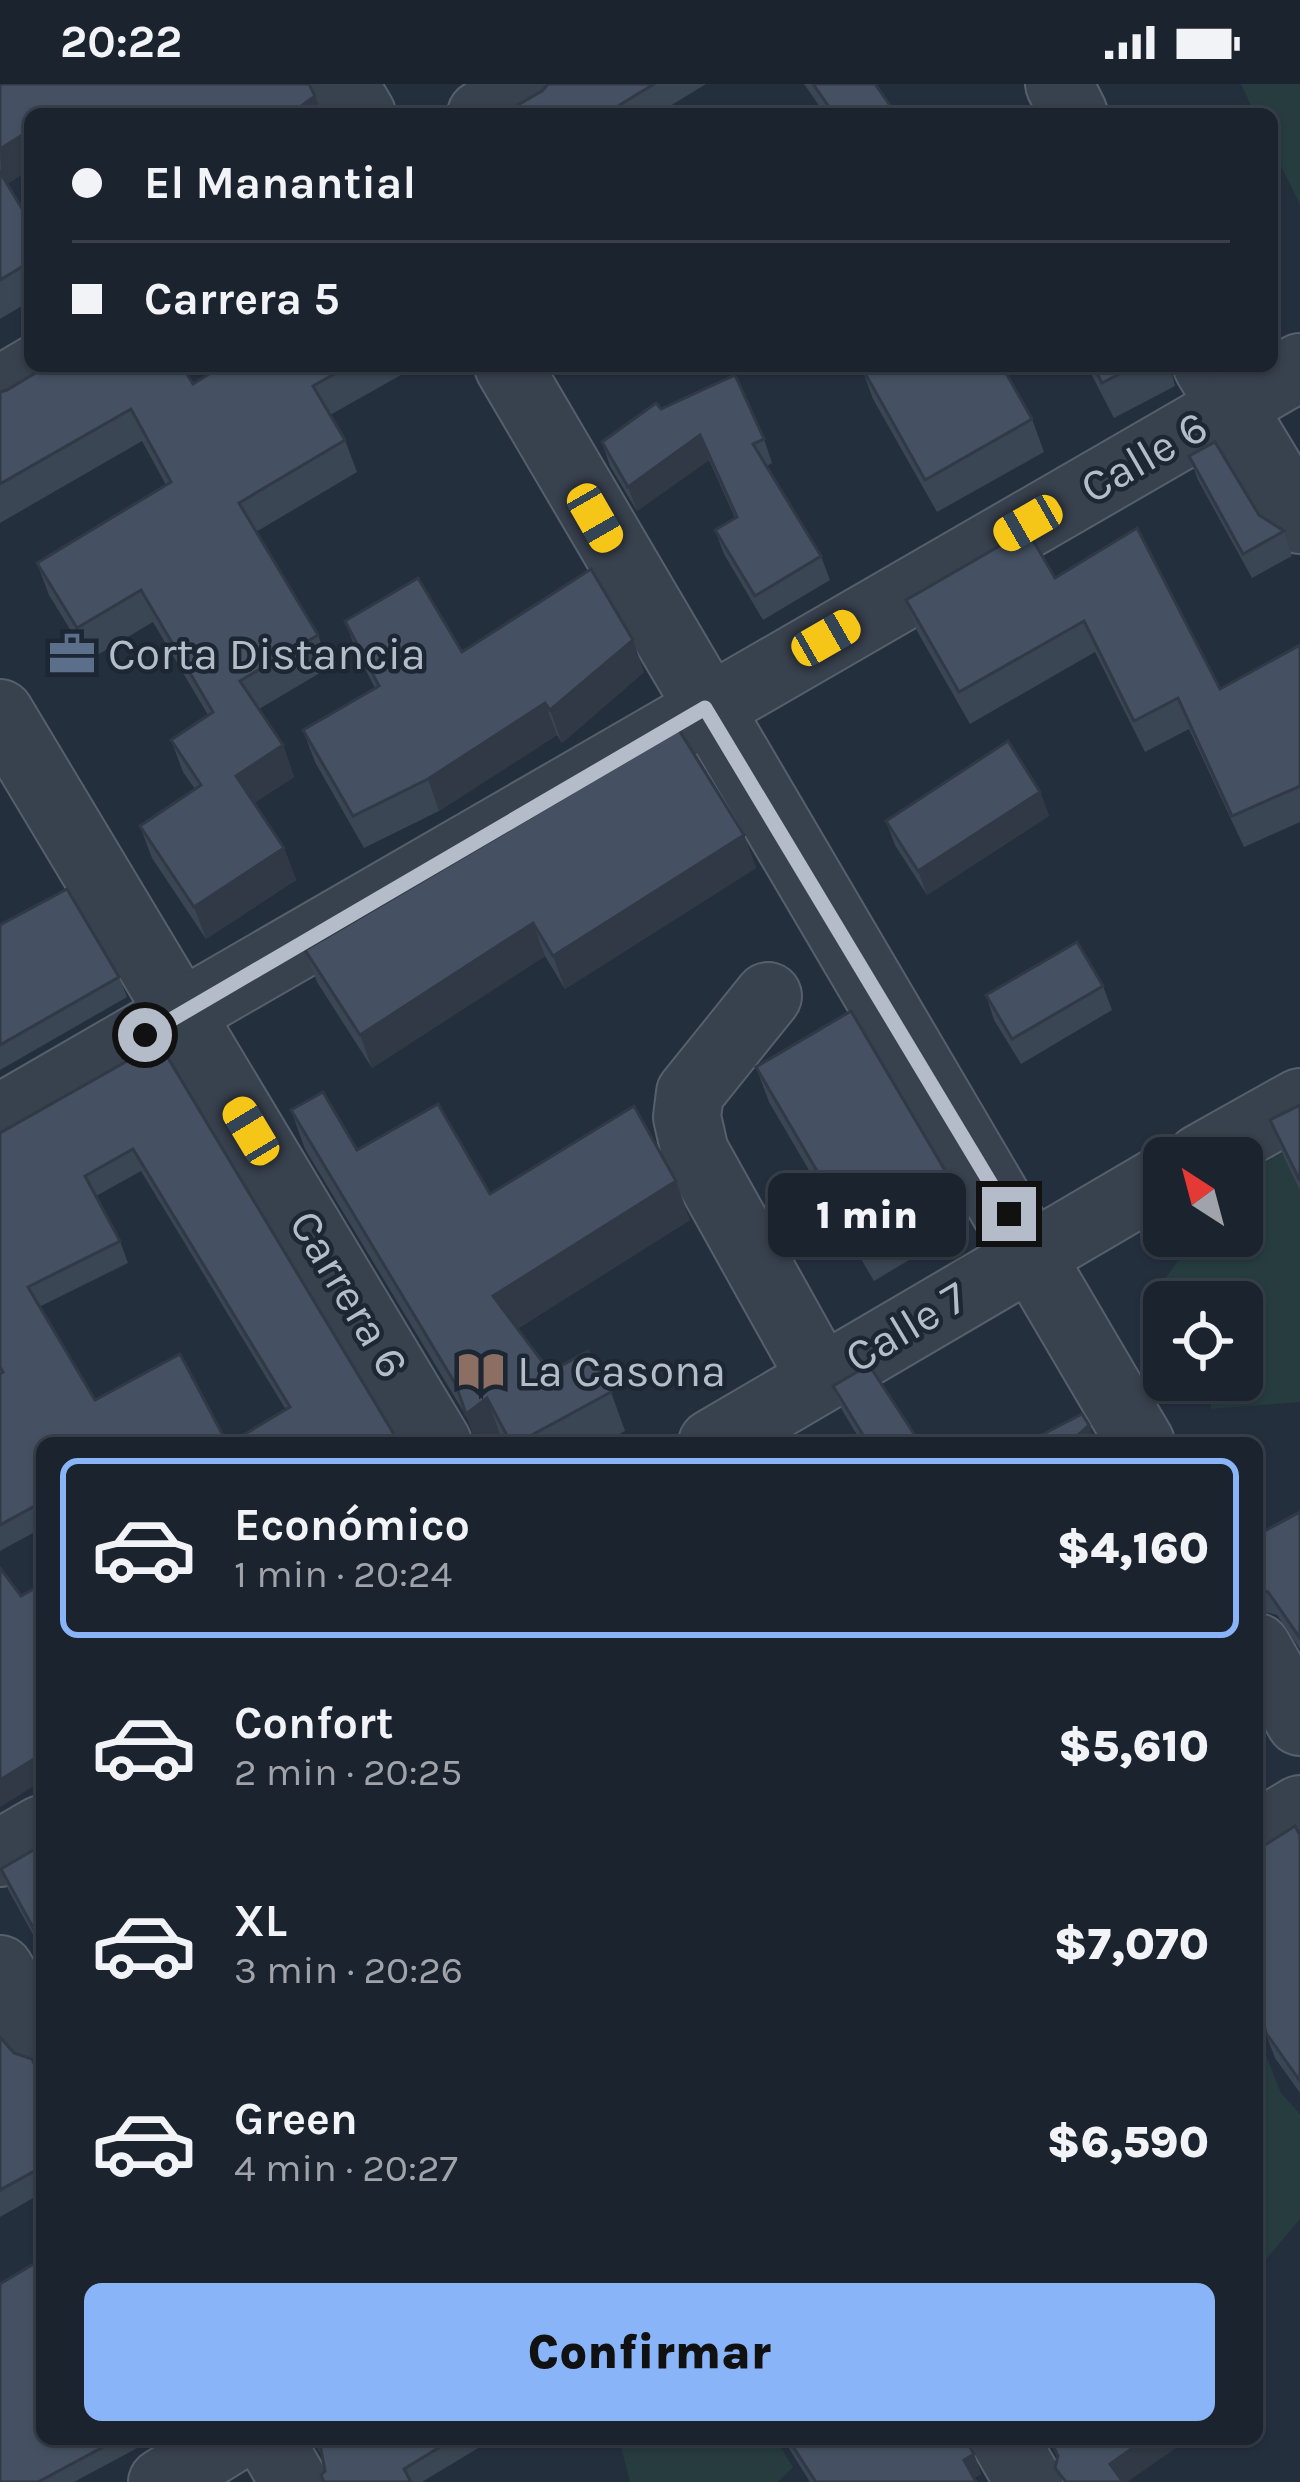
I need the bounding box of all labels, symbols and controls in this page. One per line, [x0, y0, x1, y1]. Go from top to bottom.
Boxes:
text: 20:22 [60, 16, 182, 68]
text: El Manantial [144, 157, 416, 209]
text: Carrera 5 [144, 273, 340, 325]
street label: Calle 6 [1072, 400, 1216, 514]
car [561, 478, 629, 558]
car [988, 489, 1068, 557]
car [786, 604, 866, 672]
place label: Corta Distancia [108, 628, 426, 680]
office icon: Corta Distancia [47, 629, 97, 679]
route start [118, 1008, 172, 1062]
car [217, 1091, 285, 1171]
north arrow [1143, 1137, 1263, 1257]
map controls [1143, 1137, 1263, 1401]
callout: 1 min [769, 1172, 967, 1256]
route end [982, 1187, 1036, 1241]
text: 1 min [816, 1192, 918, 1238]
street label: Carrera 6 [279, 1201, 419, 1387]
street label: Calle 7 [836, 1271, 976, 1383]
button: locate [1143, 1281, 1263, 1401]
place label: La Casona [517, 1345, 726, 1397]
library icon: La Casona [456, 1346, 506, 1396]
icon: car [90, 1494, 198, 1602]
text: Económico [234, 1499, 470, 1551]
text: $4,160 [1057, 1522, 1209, 1574]
text: 1 min · 20:24 [234, 1551, 452, 1597]
icon: car [90, 1692, 198, 1800]
text: Confort [234, 1697, 393, 1749]
text: $5,610 [1058, 1720, 1209, 1772]
text: 2 min · 20:25 [234, 1749, 462, 1795]
icon: car [90, 1890, 198, 1998]
text: XL [234, 1895, 287, 1947]
text: $7,070 [1054, 1918, 1209, 1970]
text: 3 min · 20:26 [234, 1947, 463, 1993]
icon: car [90, 2088, 198, 2196]
text: Green [234, 2093, 358, 2145]
text: $6,590 [1047, 2116, 1209, 2168]
text: 4 min · 20:27 [234, 2145, 458, 2191]
button: Confirmar [84, 2283, 1215, 2421]

